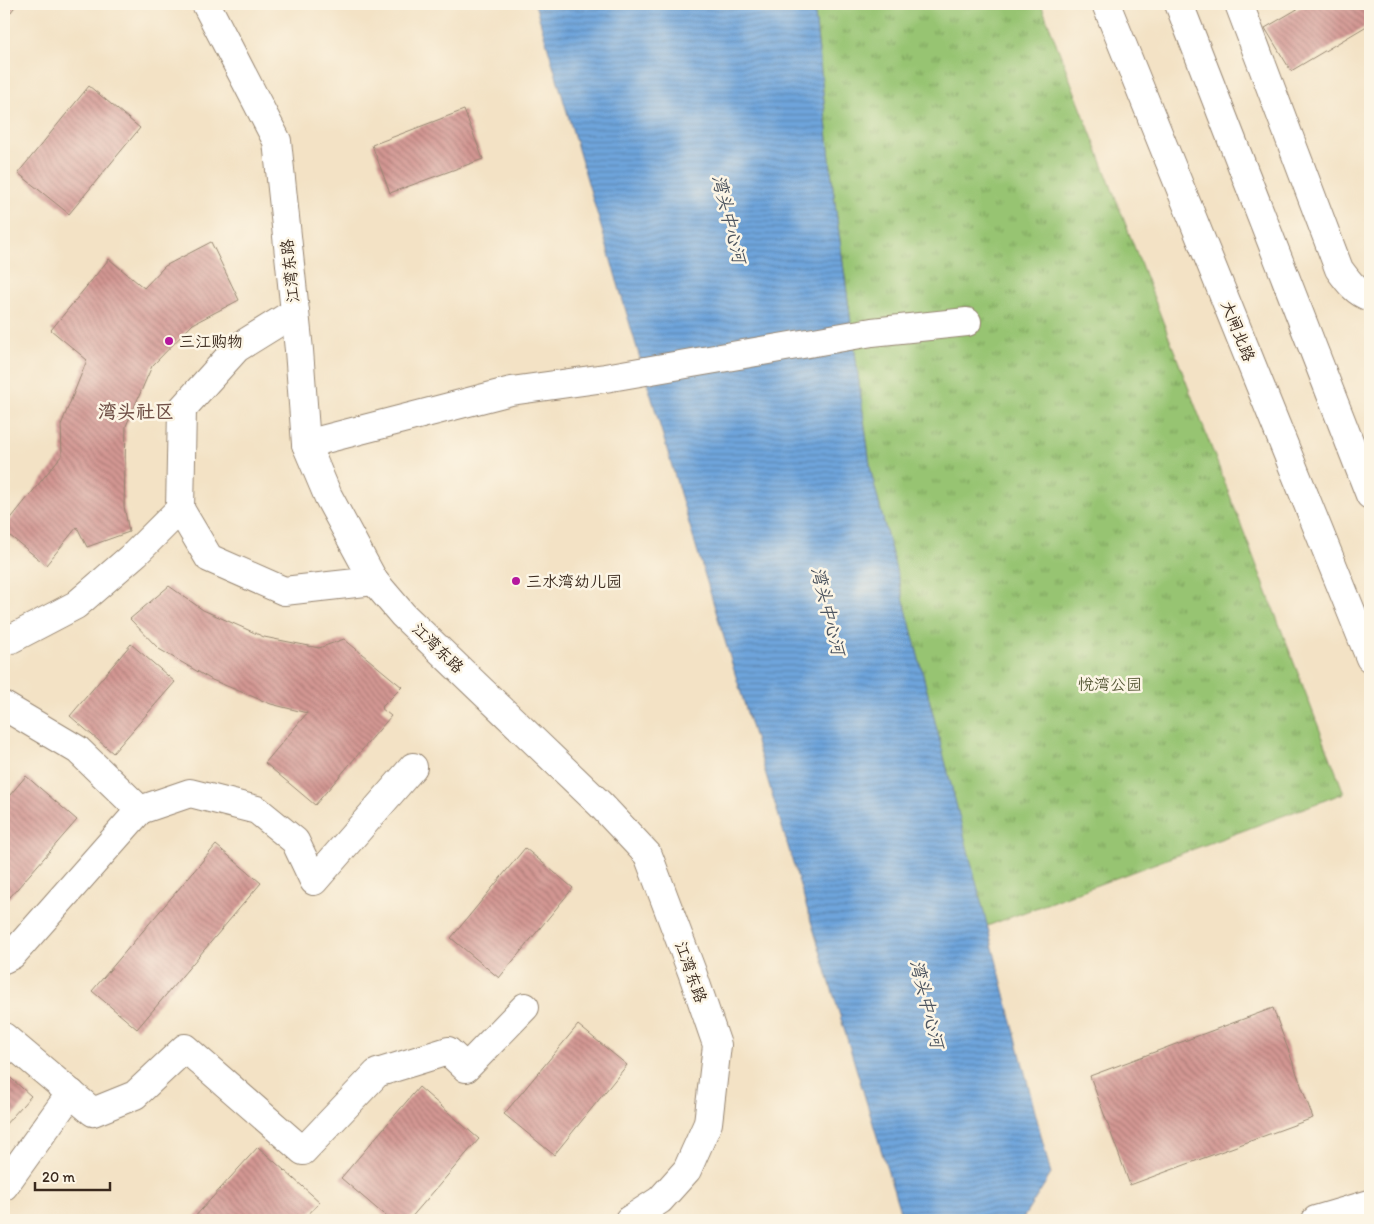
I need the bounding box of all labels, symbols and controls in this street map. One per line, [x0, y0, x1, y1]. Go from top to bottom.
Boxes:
water label: 湾头中心河 [707, 173, 751, 268]
street label: 江湾东路 [277, 238, 303, 304]
street label: 大闸北路 [1217, 298, 1259, 364]
place label: 三江购物 [179, 332, 243, 351]
marker: 三江购物 [163, 335, 175, 347]
district label: 湾头社区 [98, 400, 174, 423]
water label: 湾头中心河 [806, 565, 850, 660]
place label: 三水湾幼儿园 [526, 572, 622, 591]
marker: 三水湾幼儿园 [510, 575, 522, 587]
street label: 江湾东路 [408, 619, 468, 677]
park label: 悦湾公园 [1078, 675, 1142, 694]
street label: 江湾东路 [671, 939, 711, 1005]
water label: 湾头中心河 [905, 958, 949, 1053]
scale bar [35, 1159, 110, 1191]
text: 20 m [42, 1168, 76, 1186]

